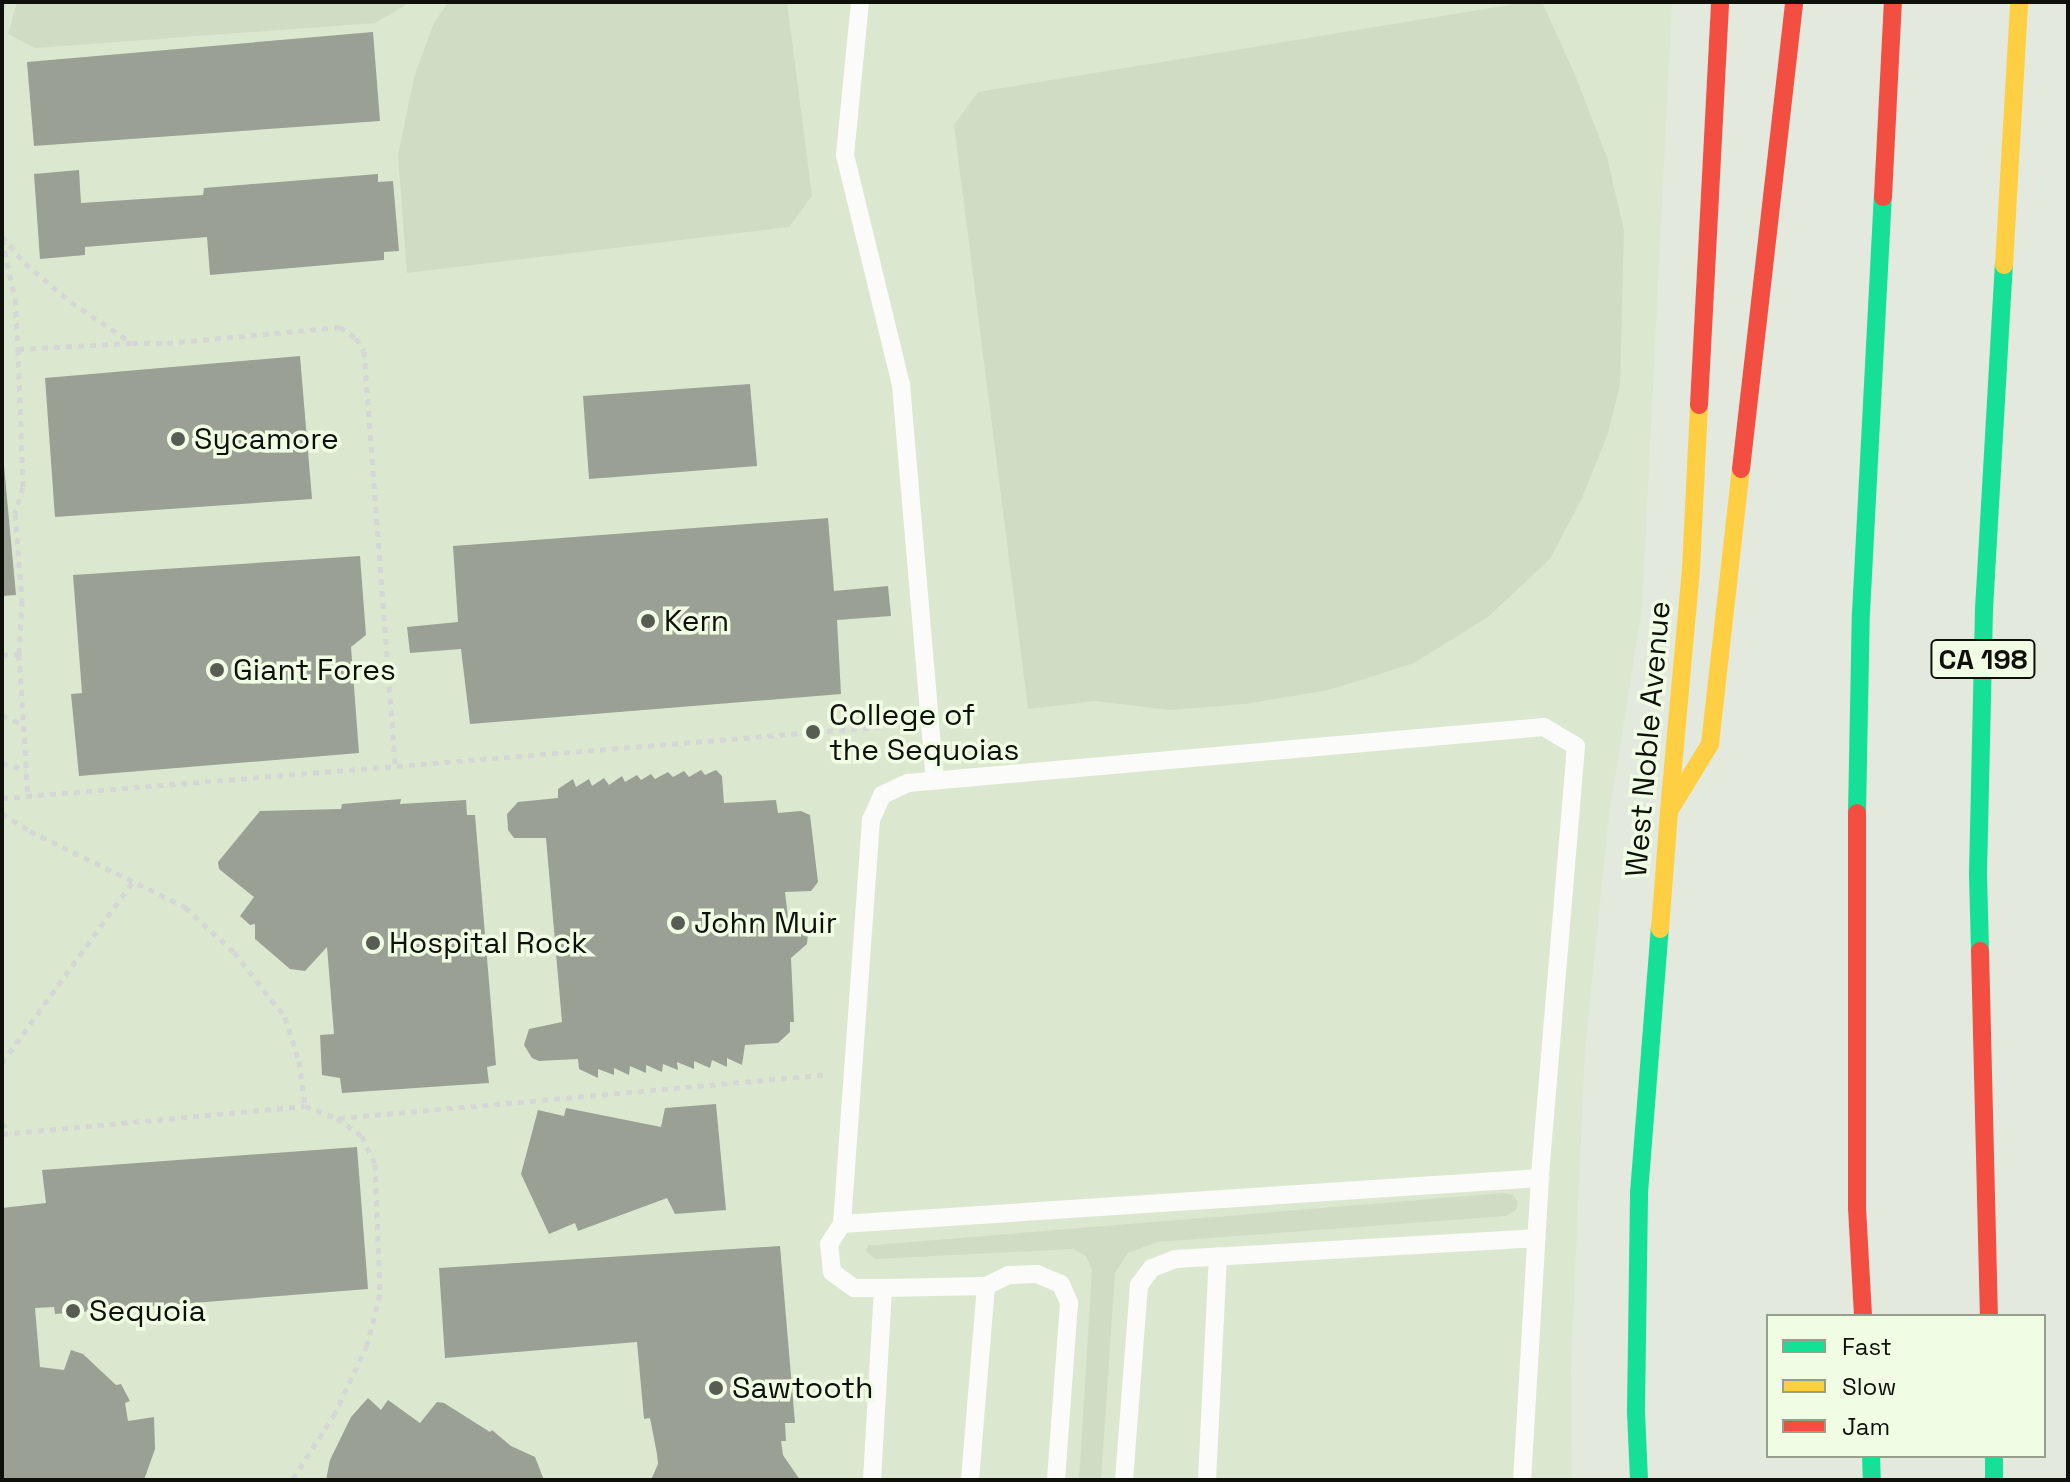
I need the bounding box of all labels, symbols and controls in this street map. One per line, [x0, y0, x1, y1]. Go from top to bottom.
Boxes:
place label: Sycamore [194, 421, 339, 457]
marker: Sycamore [169, 430, 187, 448]
street label: West Noble Avenue [1618, 599, 1678, 879]
place label: Kern [664, 603, 729, 639]
marker: Kern [639, 612, 657, 630]
road number: CA 198 [1929, 635, 2037, 683]
place label: Giant Fores [233, 652, 396, 688]
marker: Giant Fores [208, 661, 226, 679]
place label: College of the Sequoias [829, 697, 1019, 768]
marker: College of the Sequoias [804, 723, 822, 741]
place label: John Muir [694, 905, 837, 941]
marker: John Muir [669, 914, 687, 932]
place label: Hospital Rock [389, 925, 587, 961]
marker: Hospital Rock [364, 934, 382, 952]
place label: Sequoia [89, 1293, 206, 1329]
marker: Sequoia [64, 1302, 82, 1320]
legend [1766, 1314, 2046, 1458]
text: Fast [1842, 1331, 1892, 1362]
place label: Sawtooth [732, 1370, 873, 1406]
text: Slow [1842, 1371, 1896, 1402]
marker: Sawtooth [707, 1379, 725, 1397]
text: Jam [1842, 1411, 1890, 1442]

